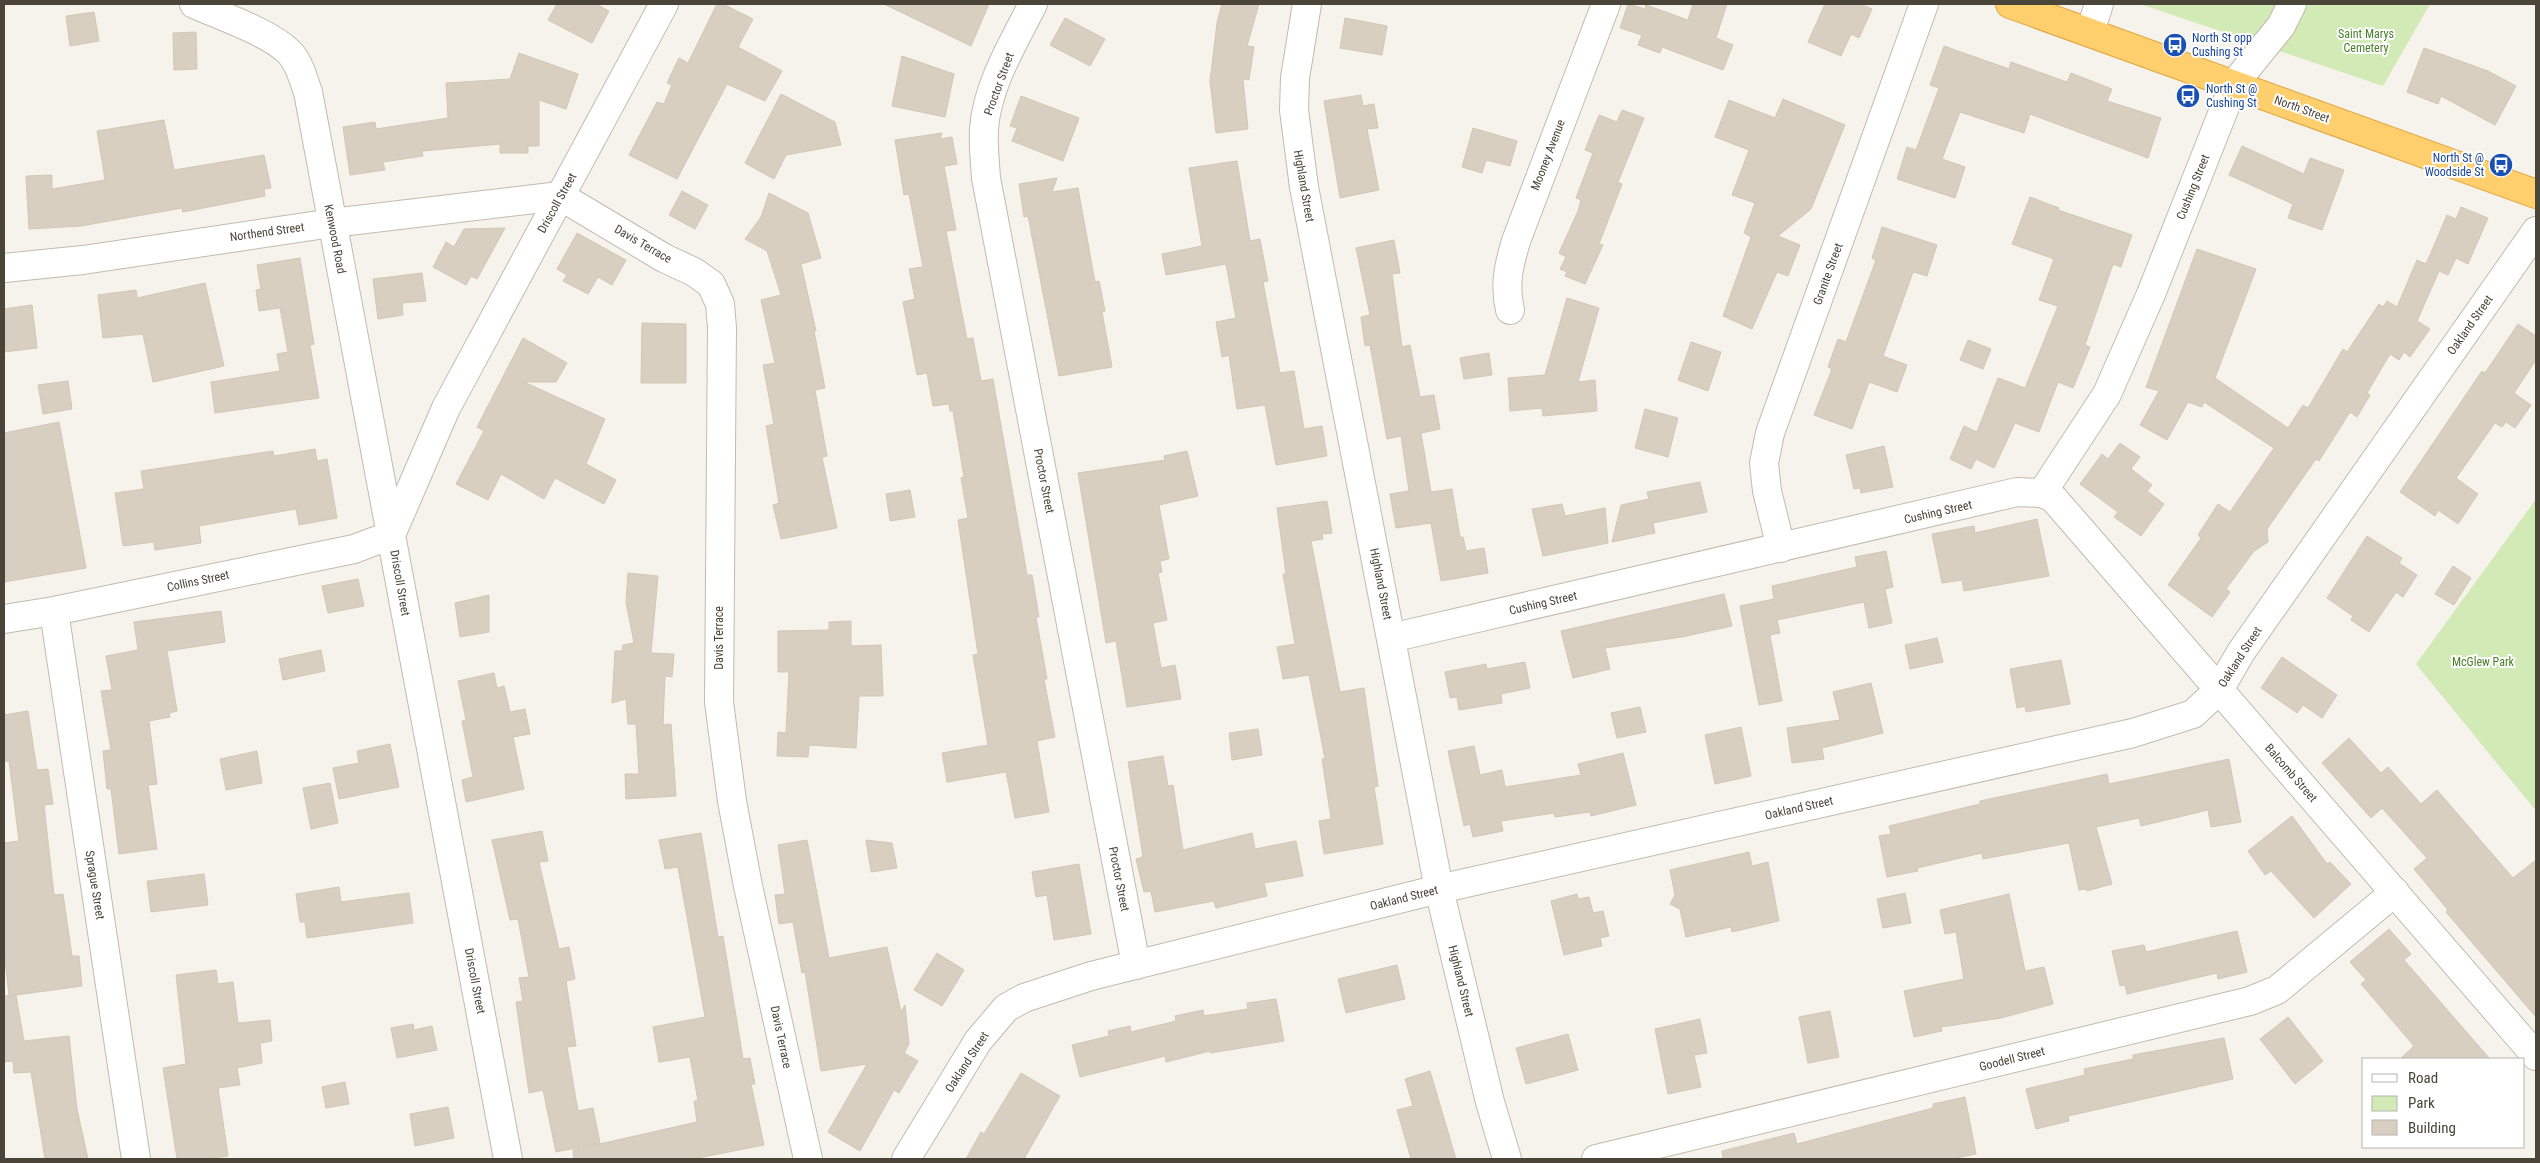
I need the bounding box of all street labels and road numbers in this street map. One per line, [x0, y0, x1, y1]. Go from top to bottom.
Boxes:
street label: Proctor Street [981, 50, 1017, 117]
street label: North Street [2273, 93, 2332, 126]
street label: Mooney Avenue [1528, 117, 1568, 192]
street label: Highland Street [1291, 149, 1317, 224]
street label: Cushing Street [2174, 152, 2213, 222]
street label: Driscoll Street [535, 170, 580, 236]
street label: Kenwood Road [321, 203, 349, 275]
street label: Northend Street [229, 220, 306, 244]
street label: Davis Terrace [612, 222, 674, 266]
street label: Granite Street [1810, 241, 1846, 307]
street label: Oakland Street [2444, 292, 2496, 357]
street label: Proctor Street [1031, 447, 1057, 515]
street label: Cushing Street [1903, 497, 1974, 527]
street label: Highland Street [1367, 547, 1395, 622]
street label: Driscoll Street [387, 549, 413, 617]
street label: Collins Street [166, 567, 231, 594]
street label: Cushing Street [1508, 588, 1579, 618]
street label: Davis Terrace [712, 606, 726, 670]
street label: Oakland Street [2215, 624, 2265, 690]
street label: Balcomb Street [2262, 741, 2320, 805]
street label: Oakland Street [1764, 793, 1835, 823]
street label: Proctor Street [1106, 845, 1132, 913]
street label: Sprague Street [83, 850, 107, 921]
street label: Oakland Street [1369, 883, 1440, 913]
street label: Highland Street [1445, 944, 1477, 1019]
street label: Driscoll Street [462, 947, 488, 1016]
street label: Davis Terrace [768, 1004, 795, 1070]
street label: Oakland Street [942, 1029, 992, 1095]
street label: Goodell Street [1978, 1044, 2047, 1074]

